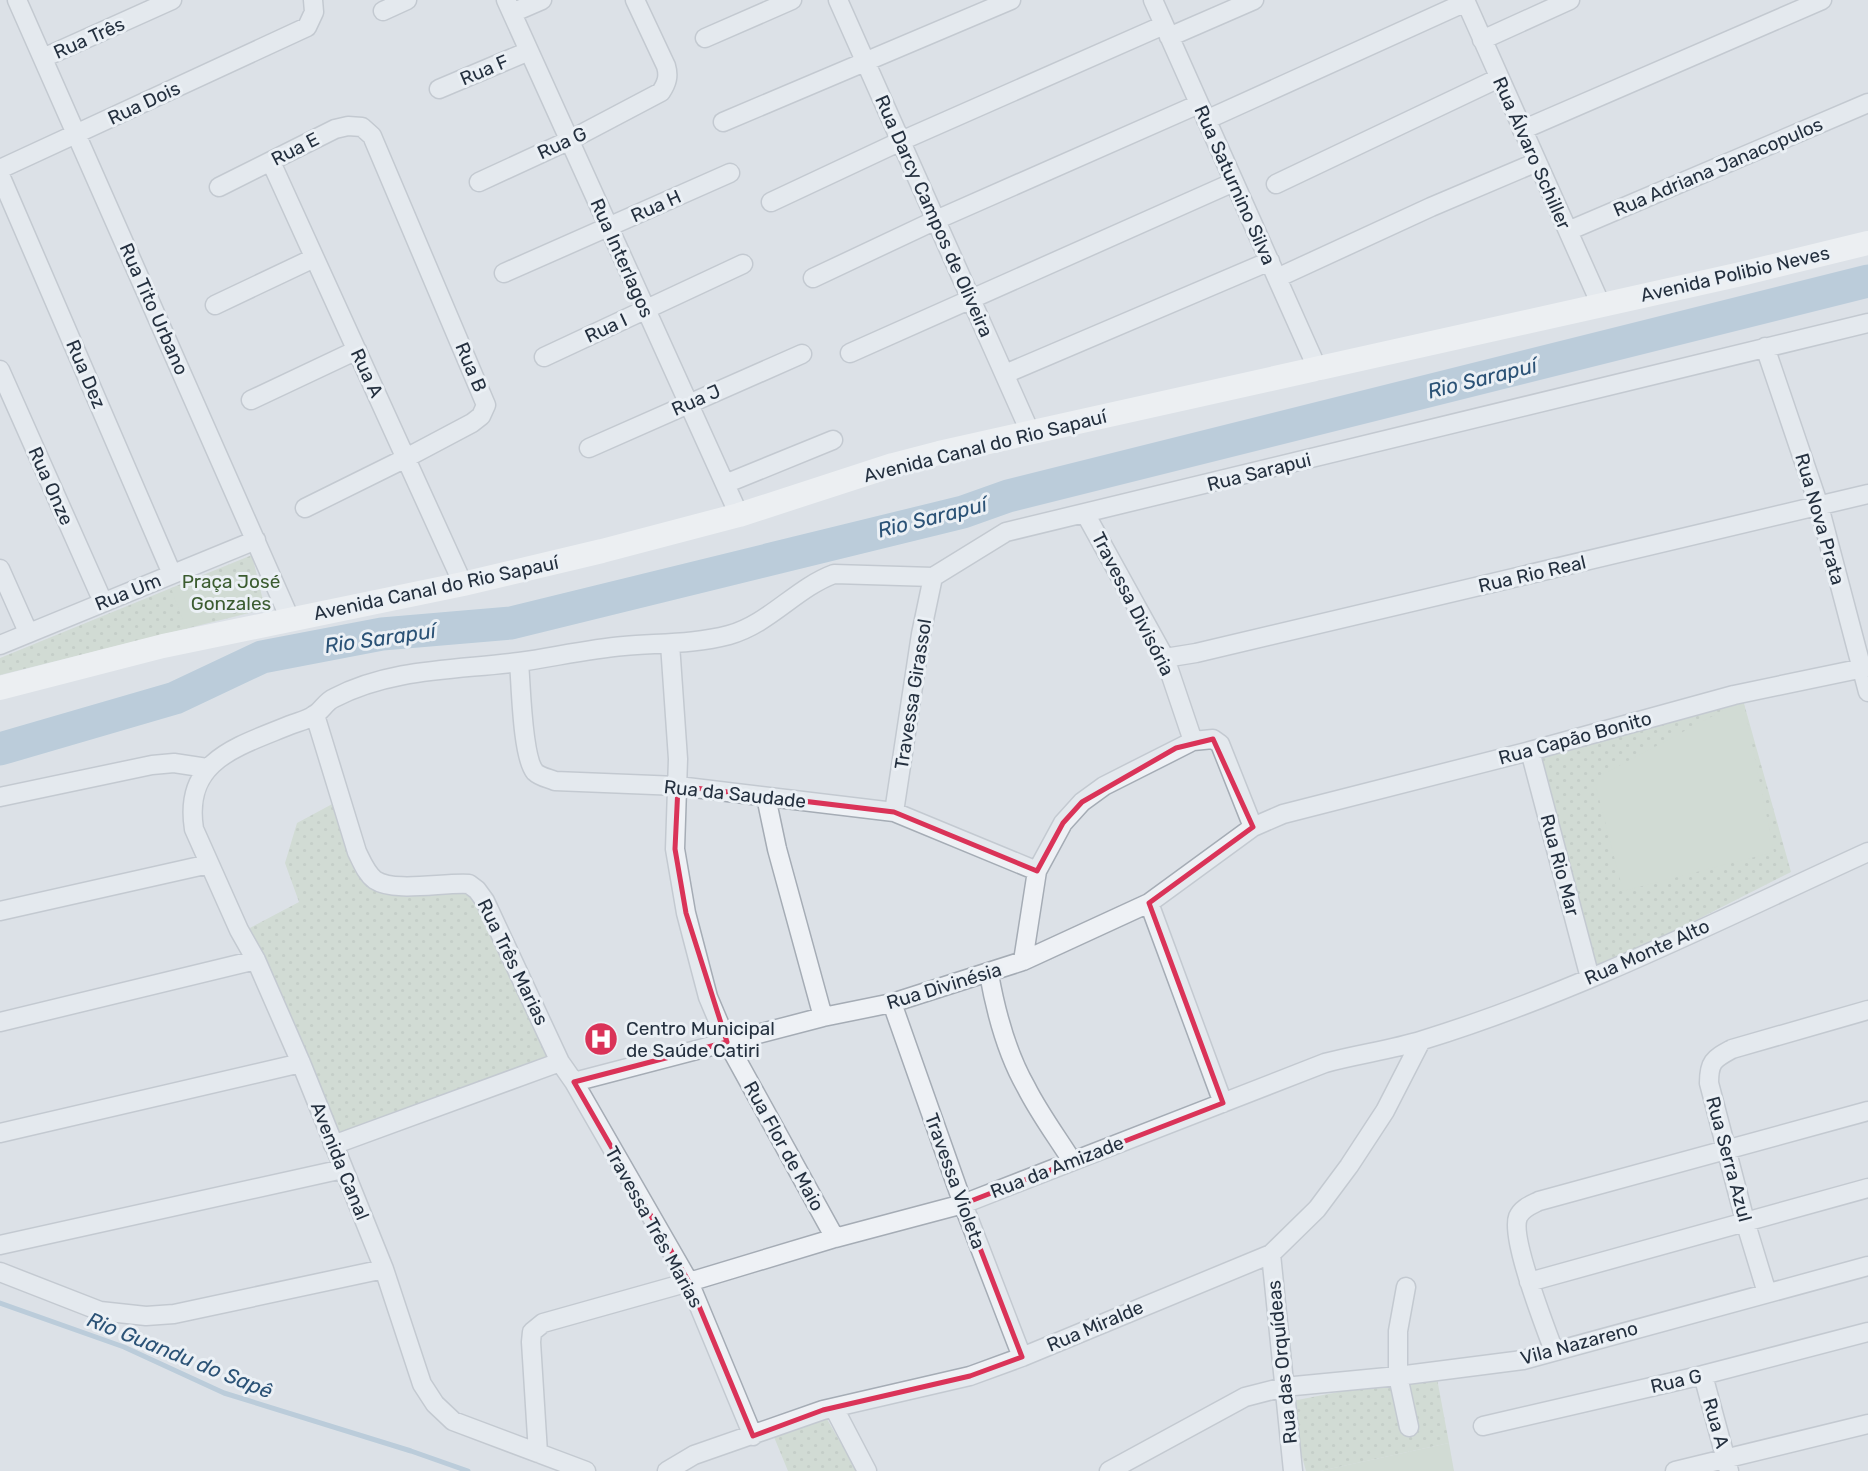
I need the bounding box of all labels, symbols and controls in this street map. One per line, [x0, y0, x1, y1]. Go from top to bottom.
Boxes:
street label: Rua Três [50, 12, 128, 64]
street label: Rua F [456, 50, 512, 90]
street label: Rua Álvaro Schiller [1488, 73, 1576, 234]
street label: Rua Dois [104, 76, 184, 130]
street label: Rua Darcy Campos de Oliveira [870, 91, 998, 341]
street label: Rua Saturnino Silva [1189, 102, 1281, 268]
street label: Rua Adriana Janacopulos [1610, 112, 1826, 222]
street label: Rua G [534, 122, 590, 164]
street label: Rua E [267, 127, 323, 171]
street label: Rua H [627, 185, 685, 227]
street label: Rua Interlagos [585, 195, 659, 321]
street label: Rua Tito Urbano [115, 240, 193, 378]
street label: Avenida Polibio Neves [1638, 241, 1832, 307]
street label: Rua I [581, 308, 631, 348]
street label: Rua Dez [61, 336, 111, 412]
street label: Rua B [450, 339, 492, 395]
street label: Rua A [346, 345, 388, 401]
water label: Rio Sarapuí [1425, 352, 1542, 404]
street label: Rua J [668, 379, 724, 421]
street label: Avenida Canal do Rio Sapauí [861, 404, 1110, 487]
street label: Rua Onze [23, 443, 79, 529]
street label: Rua Sarapui [1205, 448, 1313, 496]
street label: Rua Nova Prata [1790, 451, 1850, 587]
water label: Rio Sarapuí [875, 491, 992, 543]
street label: Travessa Divisória [1087, 528, 1179, 680]
street label: Rua Rio Real [1476, 550, 1588, 598]
street label: Avenida Canal do Rio Sapauí [312, 551, 562, 625]
street label: Rua Um [92, 568, 164, 616]
park label: Praça José Gonzales [182, 570, 280, 615]
water label: Rio Sarapuí [323, 617, 440, 658]
street label: Travessa Girassol [890, 617, 936, 771]
street label: Rua Capão Bonito [1496, 706, 1654, 770]
street label: Rua da Saudade [663, 775, 807, 813]
street label: Rua Rio Mar [1535, 812, 1585, 919]
street label: Rua Três Marias [473, 895, 553, 1029]
street label: Rua Monte Alto [1581, 914, 1713, 990]
street label: Rua Divinésia [884, 958, 1004, 1014]
place label: Centro Municipal de Saúde Catiri [626, 1017, 775, 1062]
hospital icon: Centro Municipal de Saúde Catiri [582, 1020, 620, 1058]
street label: Rua Flor de Maio [739, 1077, 829, 1215]
street label: Rua Serra Azul [1701, 1094, 1757, 1224]
street label: Avenida Canal [306, 1099, 374, 1223]
street label: Travessa Violeta [920, 1110, 990, 1252]
street label: Rua da Amizade [987, 1131, 1127, 1203]
street label: Travessa Três Marias [600, 1142, 708, 1312]
street label: Rua das Orquídeas [1262, 1279, 1302, 1445]
street label: Rua Miralde [1043, 1295, 1147, 1357]
water label: Rio Guandu do Sapê [84, 1306, 277, 1404]
street label: Vila Nazareno [1518, 1316, 1640, 1370]
street label: Rua G [1648, 1364, 1704, 1398]
street label: Rua A [1698, 1395, 1734, 1451]

